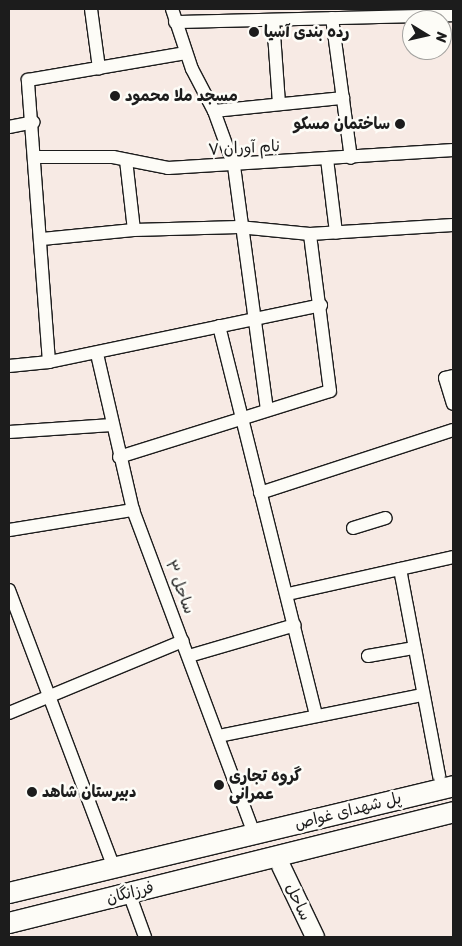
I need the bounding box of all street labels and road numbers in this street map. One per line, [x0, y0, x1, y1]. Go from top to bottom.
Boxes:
street label: نام آوران ۷ [208, 137, 280, 159]
street label: ساحل ۳ [161, 557, 199, 617]
street label: پل شهدای غواص [293, 788, 403, 834]
street label: فرزانگان [104, 878, 156, 908]
street label: ساحل [281, 880, 315, 924]

